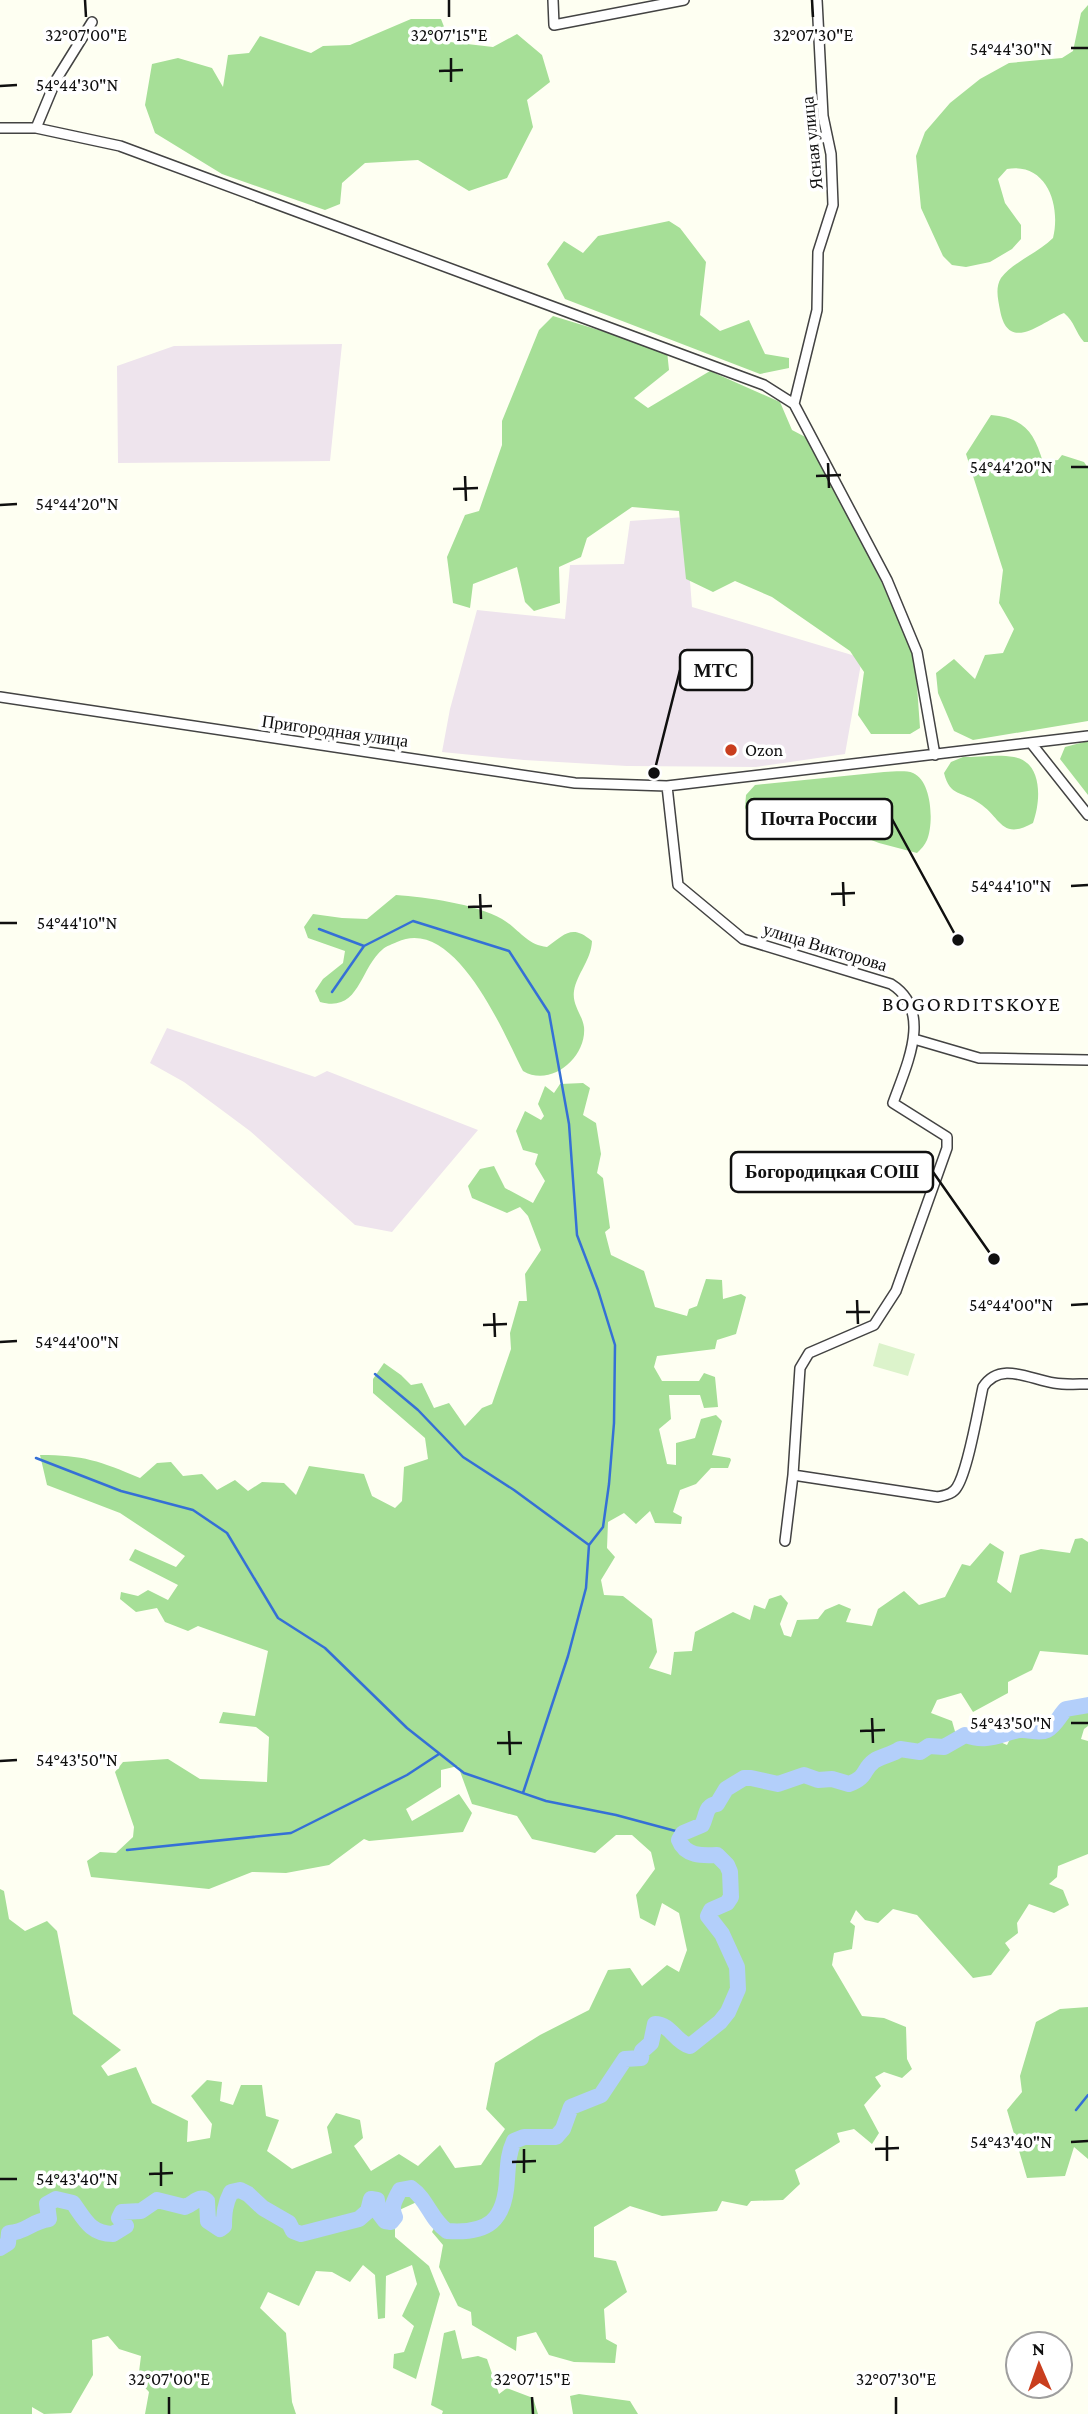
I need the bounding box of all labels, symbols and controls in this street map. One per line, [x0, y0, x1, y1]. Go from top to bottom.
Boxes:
text: 32°07'00"E [45, 25, 127, 45]
text: 32°07'15"E [411, 25, 488, 45]
text: 32°07'30"E [773, 25, 853, 45]
text: 54°44'30"N [970, 39, 1052, 59]
text: 54°44'30"N [36, 75, 118, 95]
street label: Ясная улица [797, 95, 827, 191]
text: 54°44'20"N [969, 457, 1053, 477]
text: 54°44'20"N [35, 494, 119, 514]
callout: МТС [680, 650, 752, 690]
text: МТС [694, 660, 738, 681]
street label: Пригородная улица [260, 711, 410, 751]
place label: Ozon [745, 740, 784, 760]
marker: Ozon [723, 742, 739, 758]
callout: Почта России [747, 799, 892, 839]
text: Почта России [761, 808, 877, 829]
text: 54°44'10"N [971, 876, 1051, 896]
text: 54°44'10"N [37, 913, 117, 933]
street label: улица Викторова [760, 919, 890, 975]
district label: BOGORDITSKOYE [882, 992, 1062, 1016]
callout: Богородицкая СОШ [731, 1152, 933, 1192]
text: Богородицкая СОШ [745, 1161, 919, 1182]
text: 54°44'00"N [969, 1295, 1053, 1315]
text: 54°44'00"N [35, 1332, 119, 1352]
text: 54°43'50"N [970, 1713, 1052, 1733]
text: 54°43'50"N [36, 1750, 118, 1770]
text: 54°43'40"N [970, 2132, 1052, 2152]
text: 54°43'40"N [36, 2169, 118, 2189]
north arrow [1004, 2330, 1074, 2400]
text: N [1032, 2338, 1045, 2359]
text: 32°07'00"E [128, 2369, 210, 2389]
text: 32°07'15"E [494, 2369, 571, 2389]
text: 32°07'30"E [856, 2369, 936, 2389]

